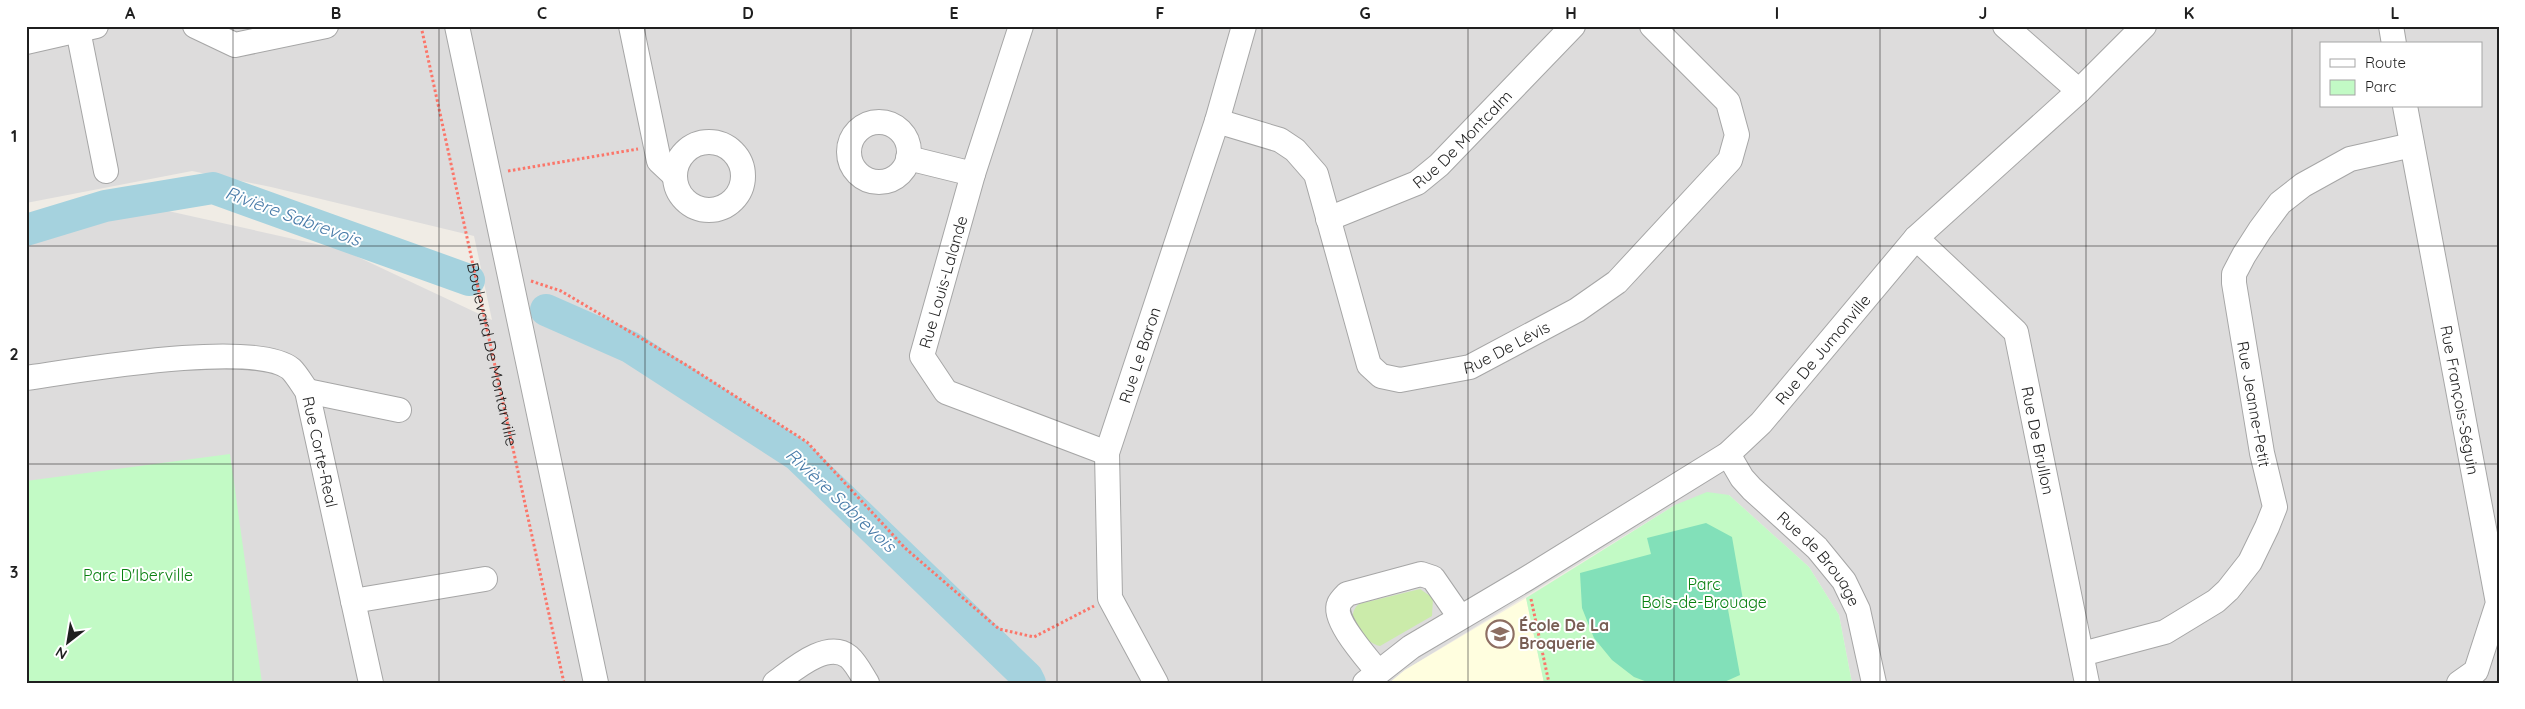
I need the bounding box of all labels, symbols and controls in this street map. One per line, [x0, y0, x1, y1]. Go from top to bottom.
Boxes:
text: A [125, 3, 136, 23]
text: B [331, 3, 341, 23]
text: C [537, 3, 547, 23]
text: D [742, 3, 754, 23]
text: E [949, 3, 959, 23]
text: F [1156, 3, 1165, 23]
text: G [1359, 3, 1371, 23]
text: H [1565, 3, 1577, 23]
text: I [1775, 3, 1779, 23]
text: J [1979, 3, 1987, 23]
text: K [2184, 3, 2194, 23]
text: L [2391, 3, 2400, 23]
legend [2320, 42, 2482, 108]
text: Route [2365, 53, 2406, 72]
text: Parc [2365, 77, 2396, 96]
street label: Rue De Montcalm [1408, 86, 1516, 193]
text: 1 [11, 126, 17, 146]
water label: Rivière Sabrevois [222, 181, 365, 252]
street label: Rue Louis-Lalande [914, 213, 972, 351]
street label: Boulevard De Montarville [463, 261, 522, 448]
street label: Rue De Jumonville [1771, 290, 1875, 409]
street label: Rue Le Baron [1114, 304, 1165, 405]
street label: Rue De Lévis [1462, 316, 1553, 378]
street label: Rue François-Séguin [2436, 323, 2484, 476]
street label: Rue Jeanne-Petit [2233, 339, 2275, 469]
text: 2 [9, 344, 19, 364]
street label: Rue De Brullon [2017, 385, 2059, 496]
street label: Rue Corte-Real [298, 394, 342, 509]
water label: Rivière Sabrevois [781, 443, 902, 558]
street label: Rue de Brouage [1773, 507, 1865, 609]
text: 3 [10, 562, 18, 582]
park label: Parc D'Iberville [83, 565, 193, 585]
park label: Parc Bois-de-Brouage [1641, 574, 1767, 612]
place label: École De La Broquerie [1519, 615, 1609, 653]
north arrow [42, 616, 92, 666]
school or university icon: École De La Broquerie [1485, 619, 1515, 649]
text: N [52, 643, 70, 664]

